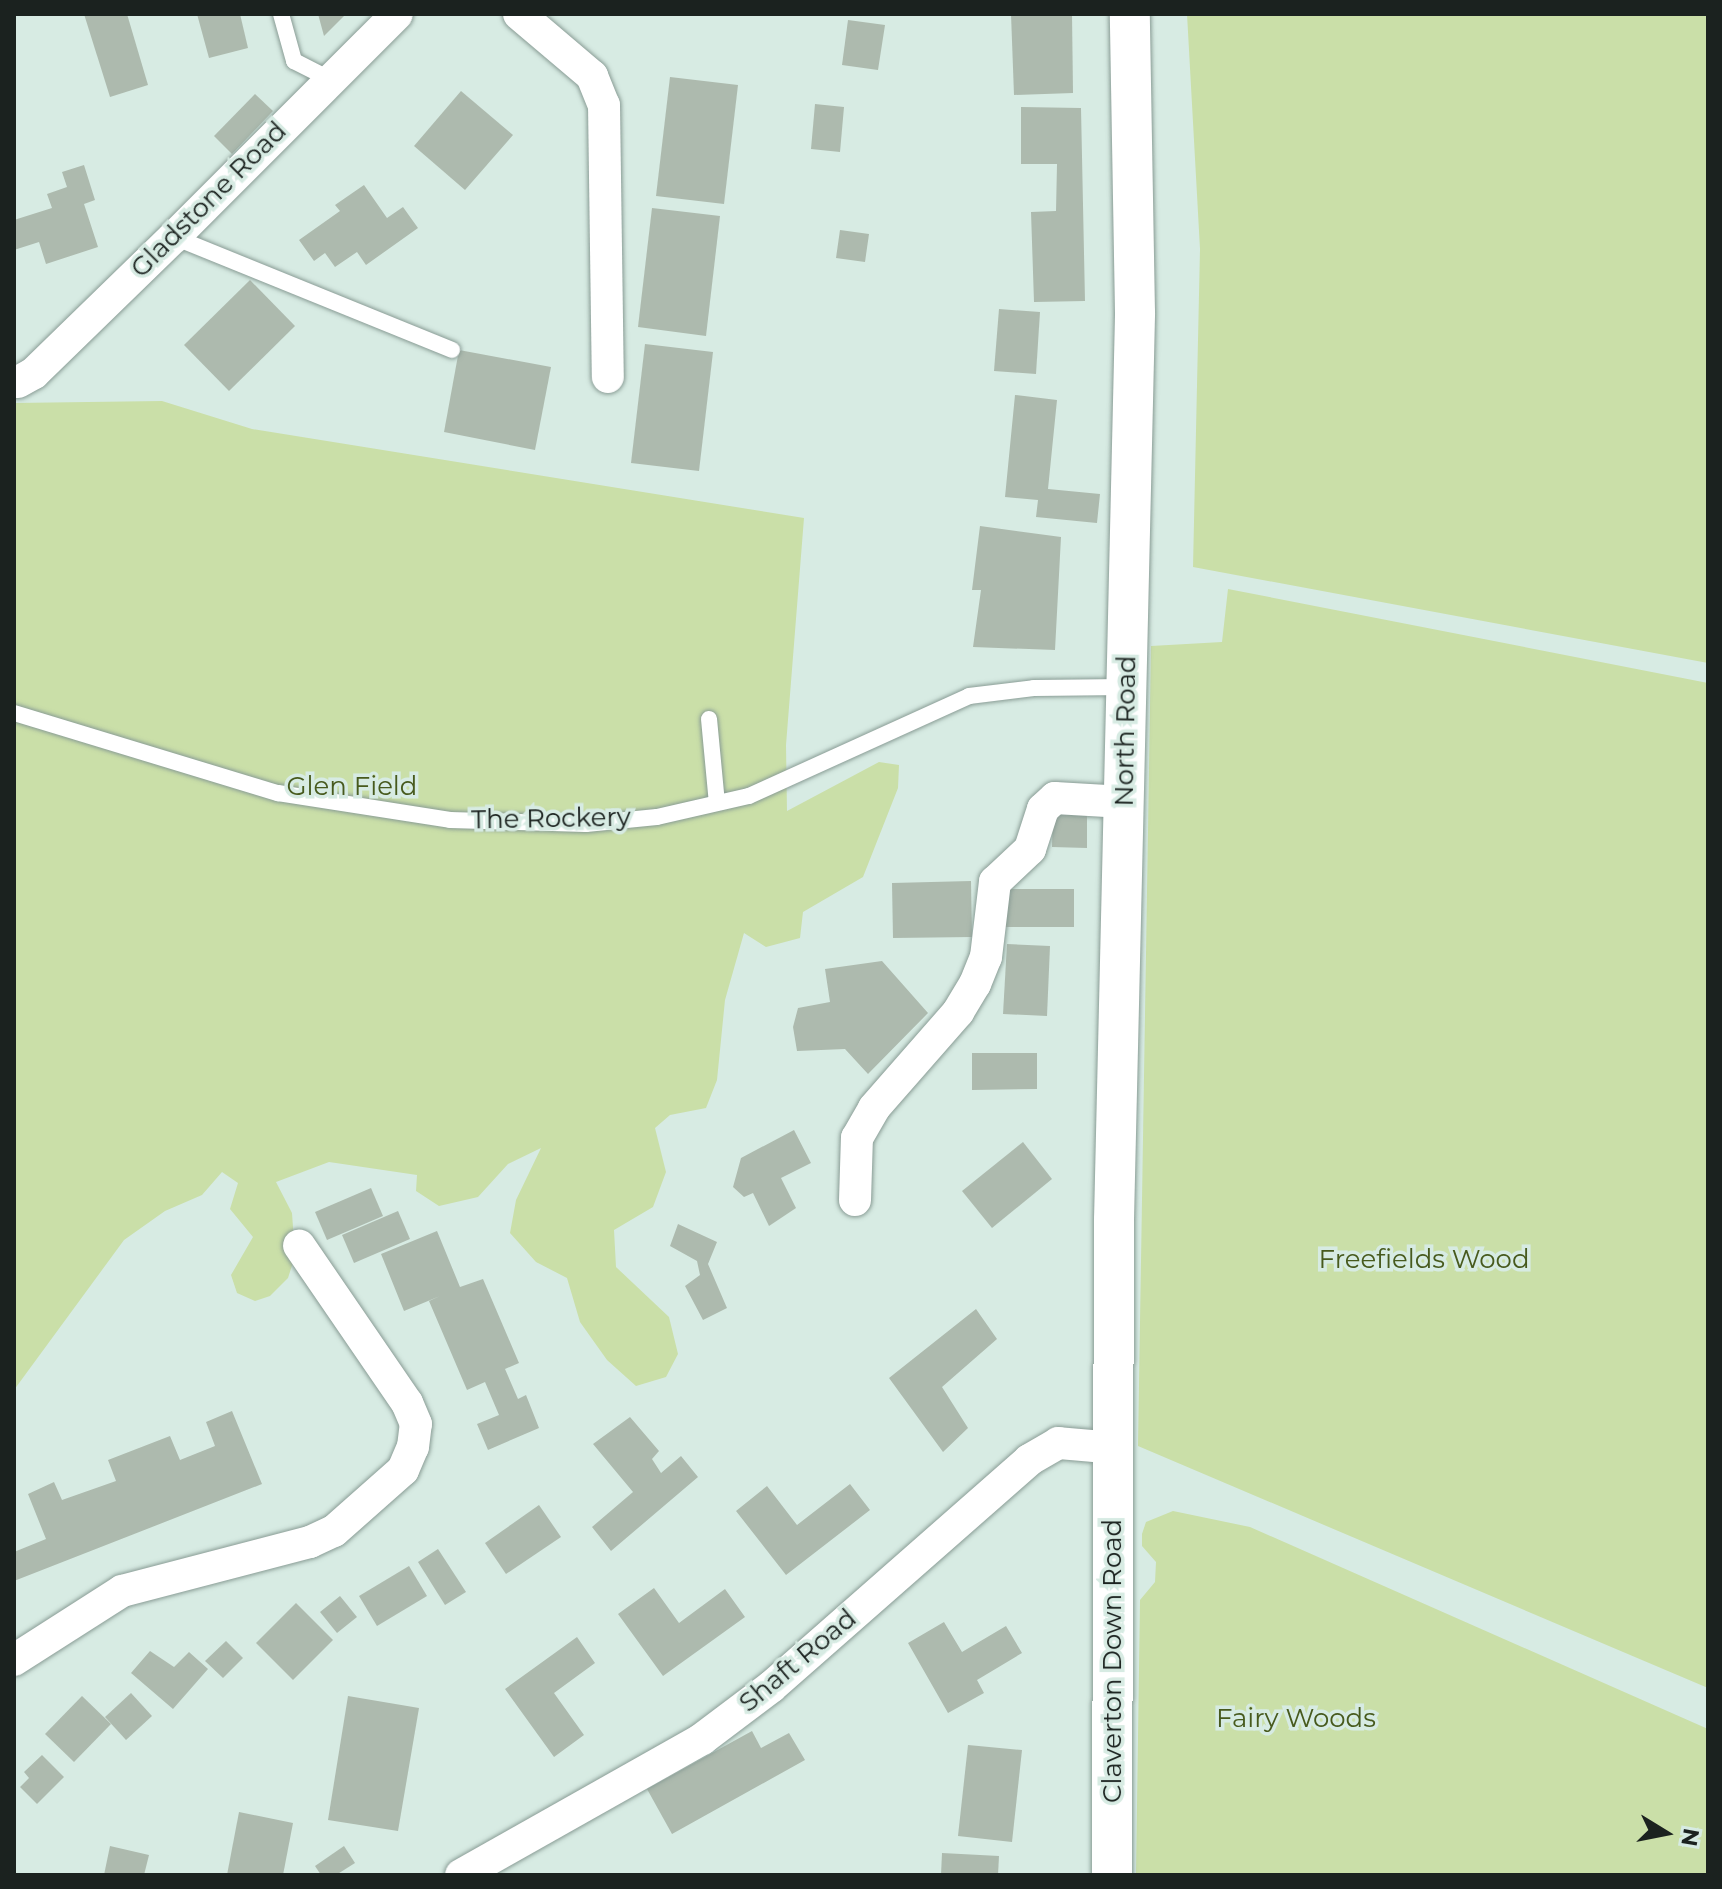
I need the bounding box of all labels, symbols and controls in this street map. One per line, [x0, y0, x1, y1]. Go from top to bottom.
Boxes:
street label: Gladstone Road [125, 116, 293, 284]
street label: North Road [1109, 655, 1143, 807]
park label: Glen Field [287, 771, 417, 803]
street label: The Rockery [471, 802, 631, 836]
park label: Freefields Wood [1318, 1244, 1530, 1276]
street label: Claverton Down Road [1097, 1519, 1129, 1803]
street label: Shaft Road [733, 1603, 863, 1719]
park label: Fairy Woods [1216, 1703, 1376, 1735]
north arrow [1626, 1793, 1706, 1873]
text: N [1675, 1826, 1705, 1848]

